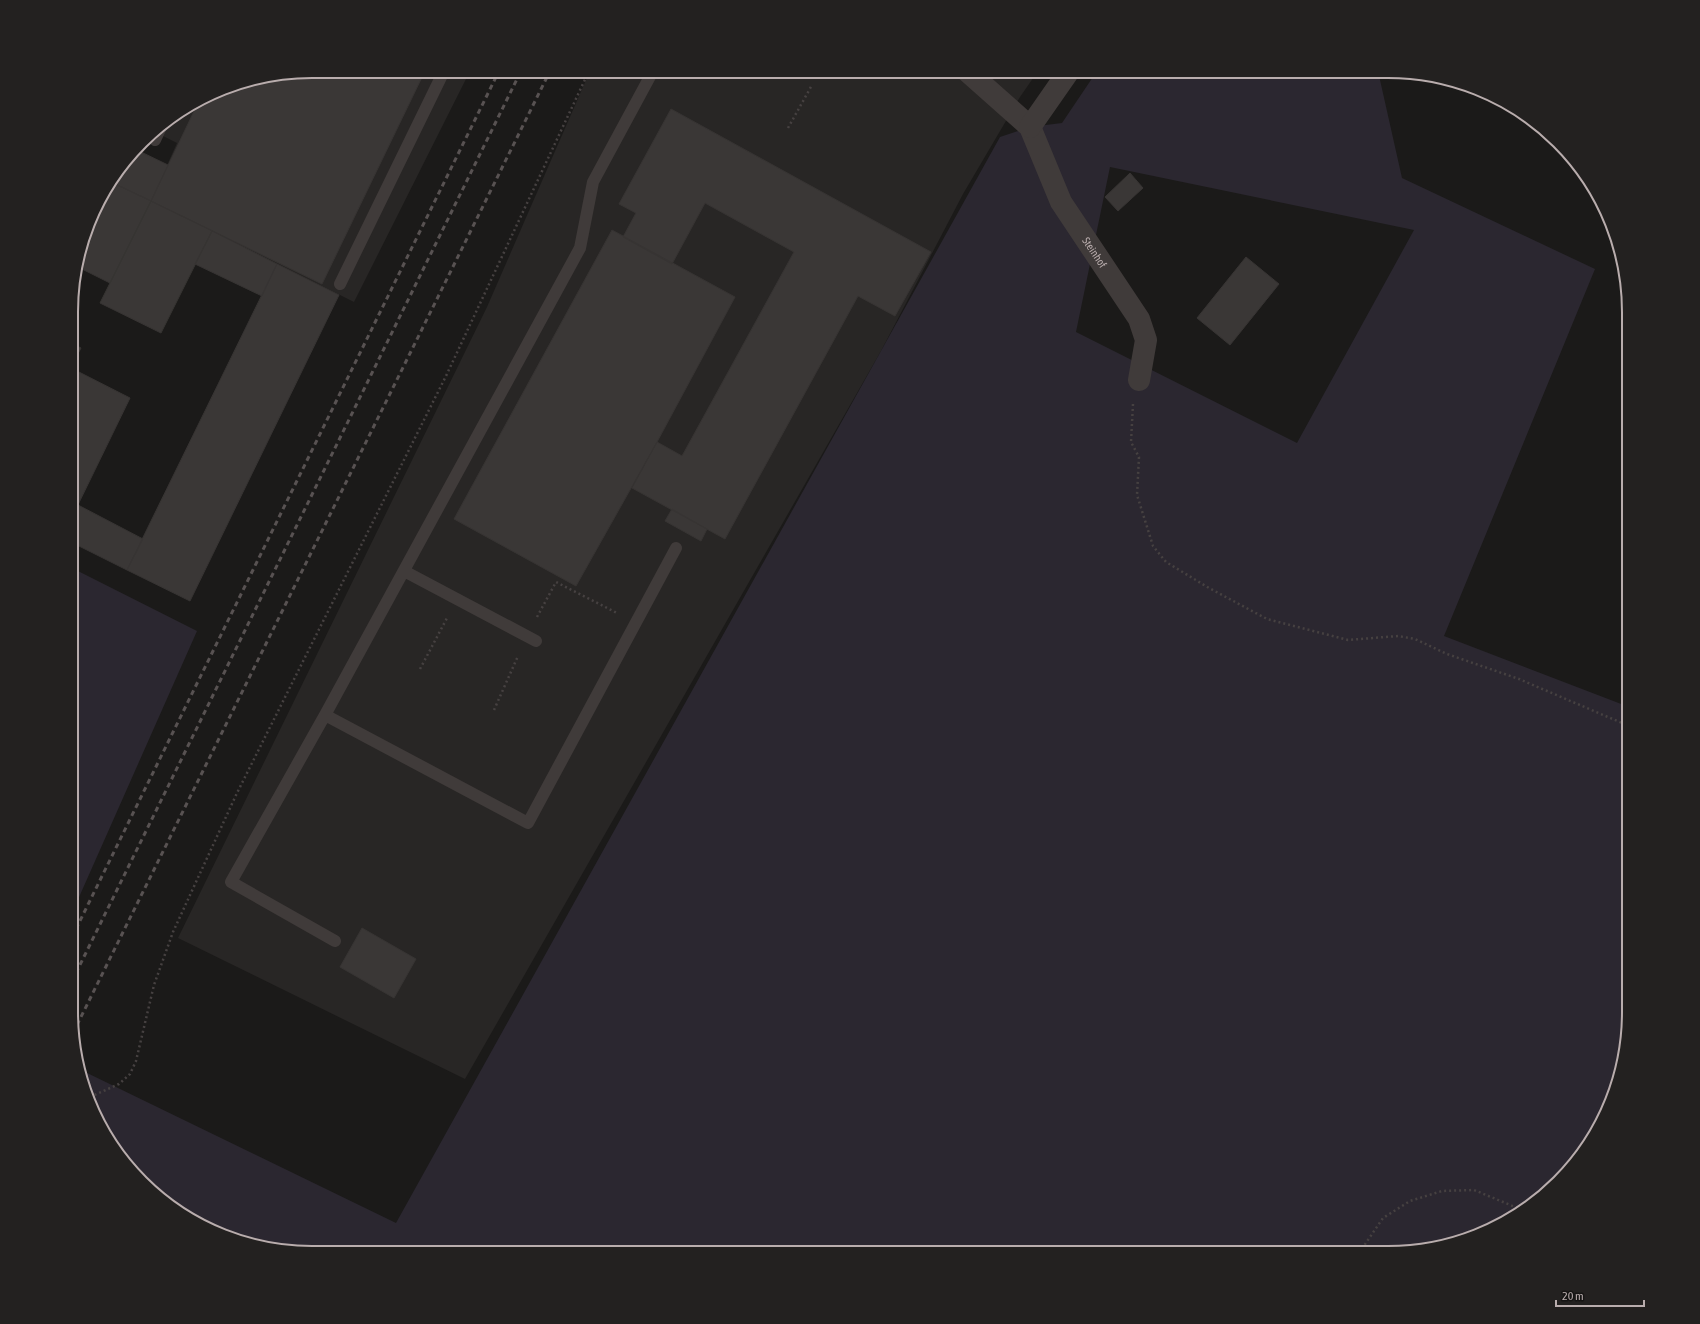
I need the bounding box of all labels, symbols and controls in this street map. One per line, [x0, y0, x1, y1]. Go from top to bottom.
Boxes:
street label: Steinhof [1080, 235, 1109, 270]
scale bar [1556, 1282, 1644, 1308]
text: 20 m [1562, 1289, 1584, 1303]

